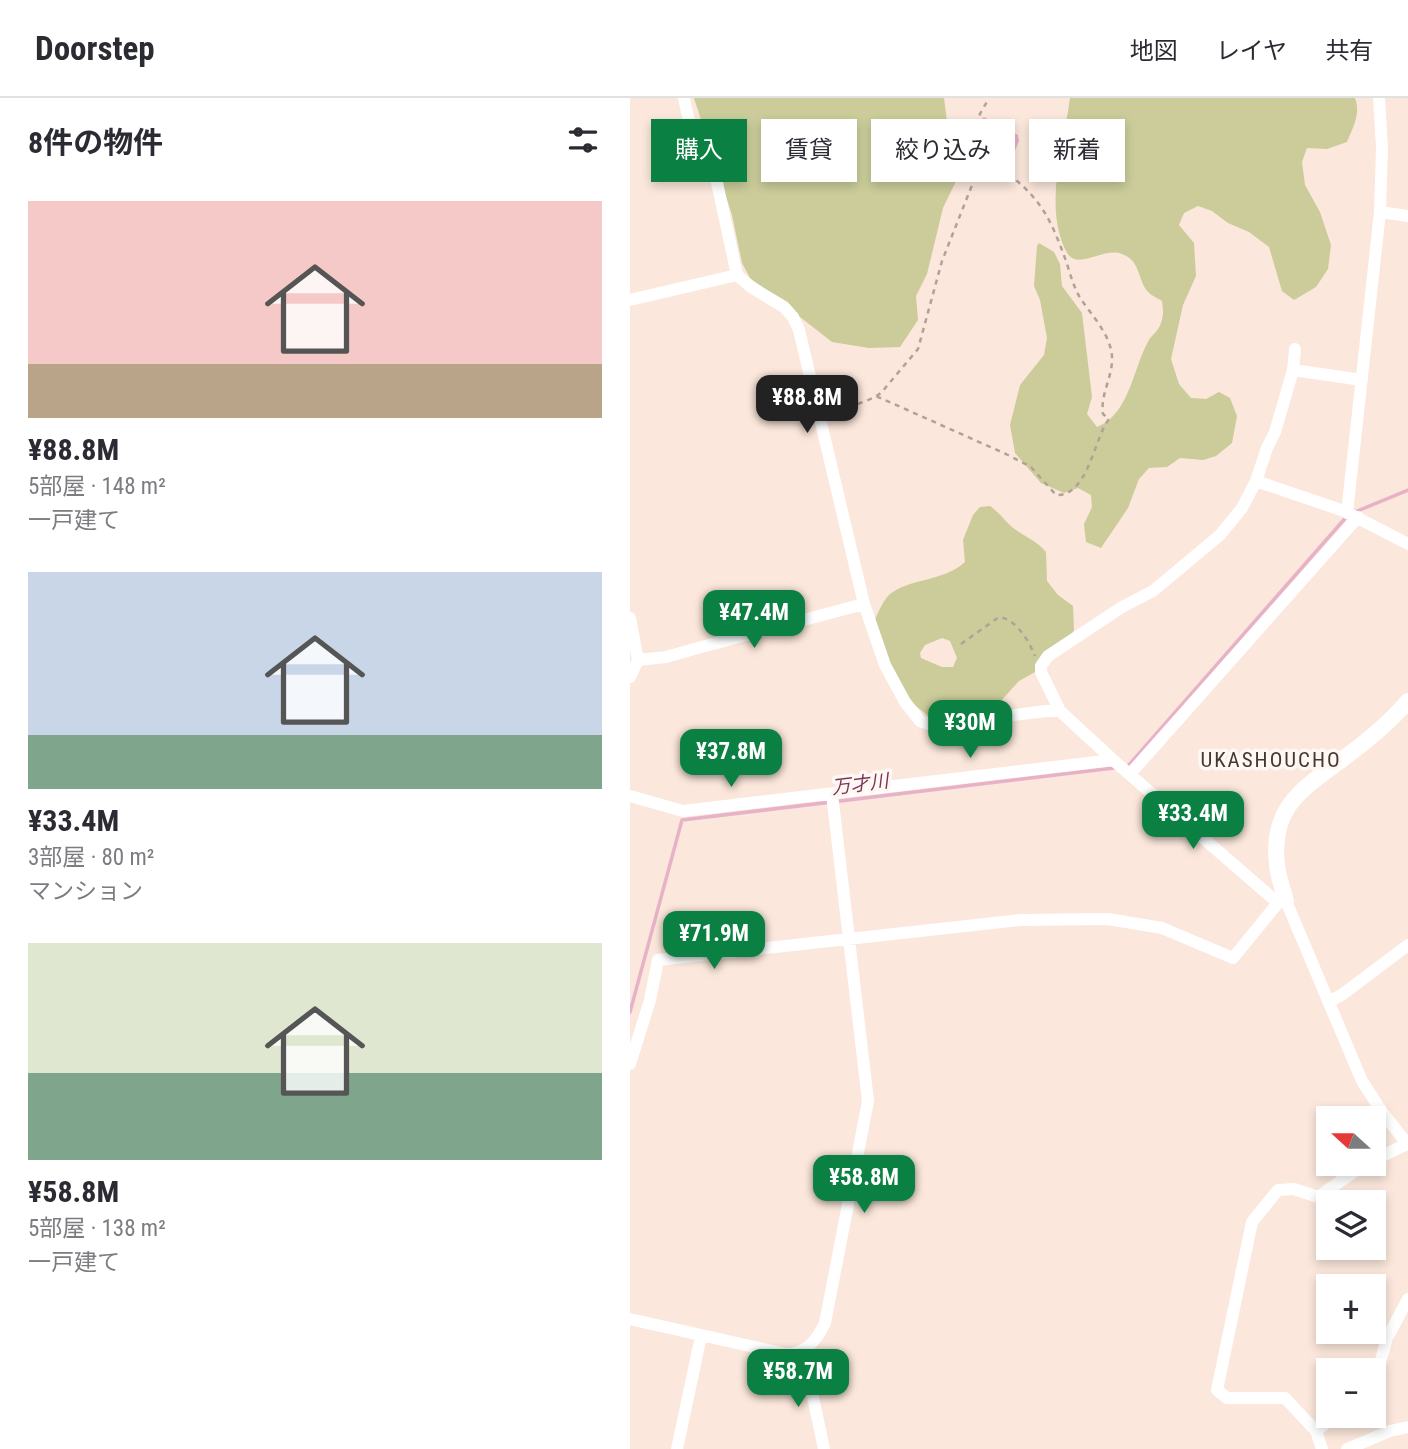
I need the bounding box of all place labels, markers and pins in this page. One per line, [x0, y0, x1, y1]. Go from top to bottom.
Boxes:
pin: ¥88.8M [750, 376, 864, 435]
pin: ¥47.4M [697, 590, 811, 650]
pin: ¥30M [929, 700, 1011, 760]
pin: ¥37.8M [674, 730, 788, 789]
pin: ¥33.4M [1136, 792, 1250, 851]
pin: ¥71.9M [657, 912, 771, 971]
pin: ¥58.8M [807, 1156, 921, 1215]
pin: ¥58.7M [741, 1350, 855, 1409]

